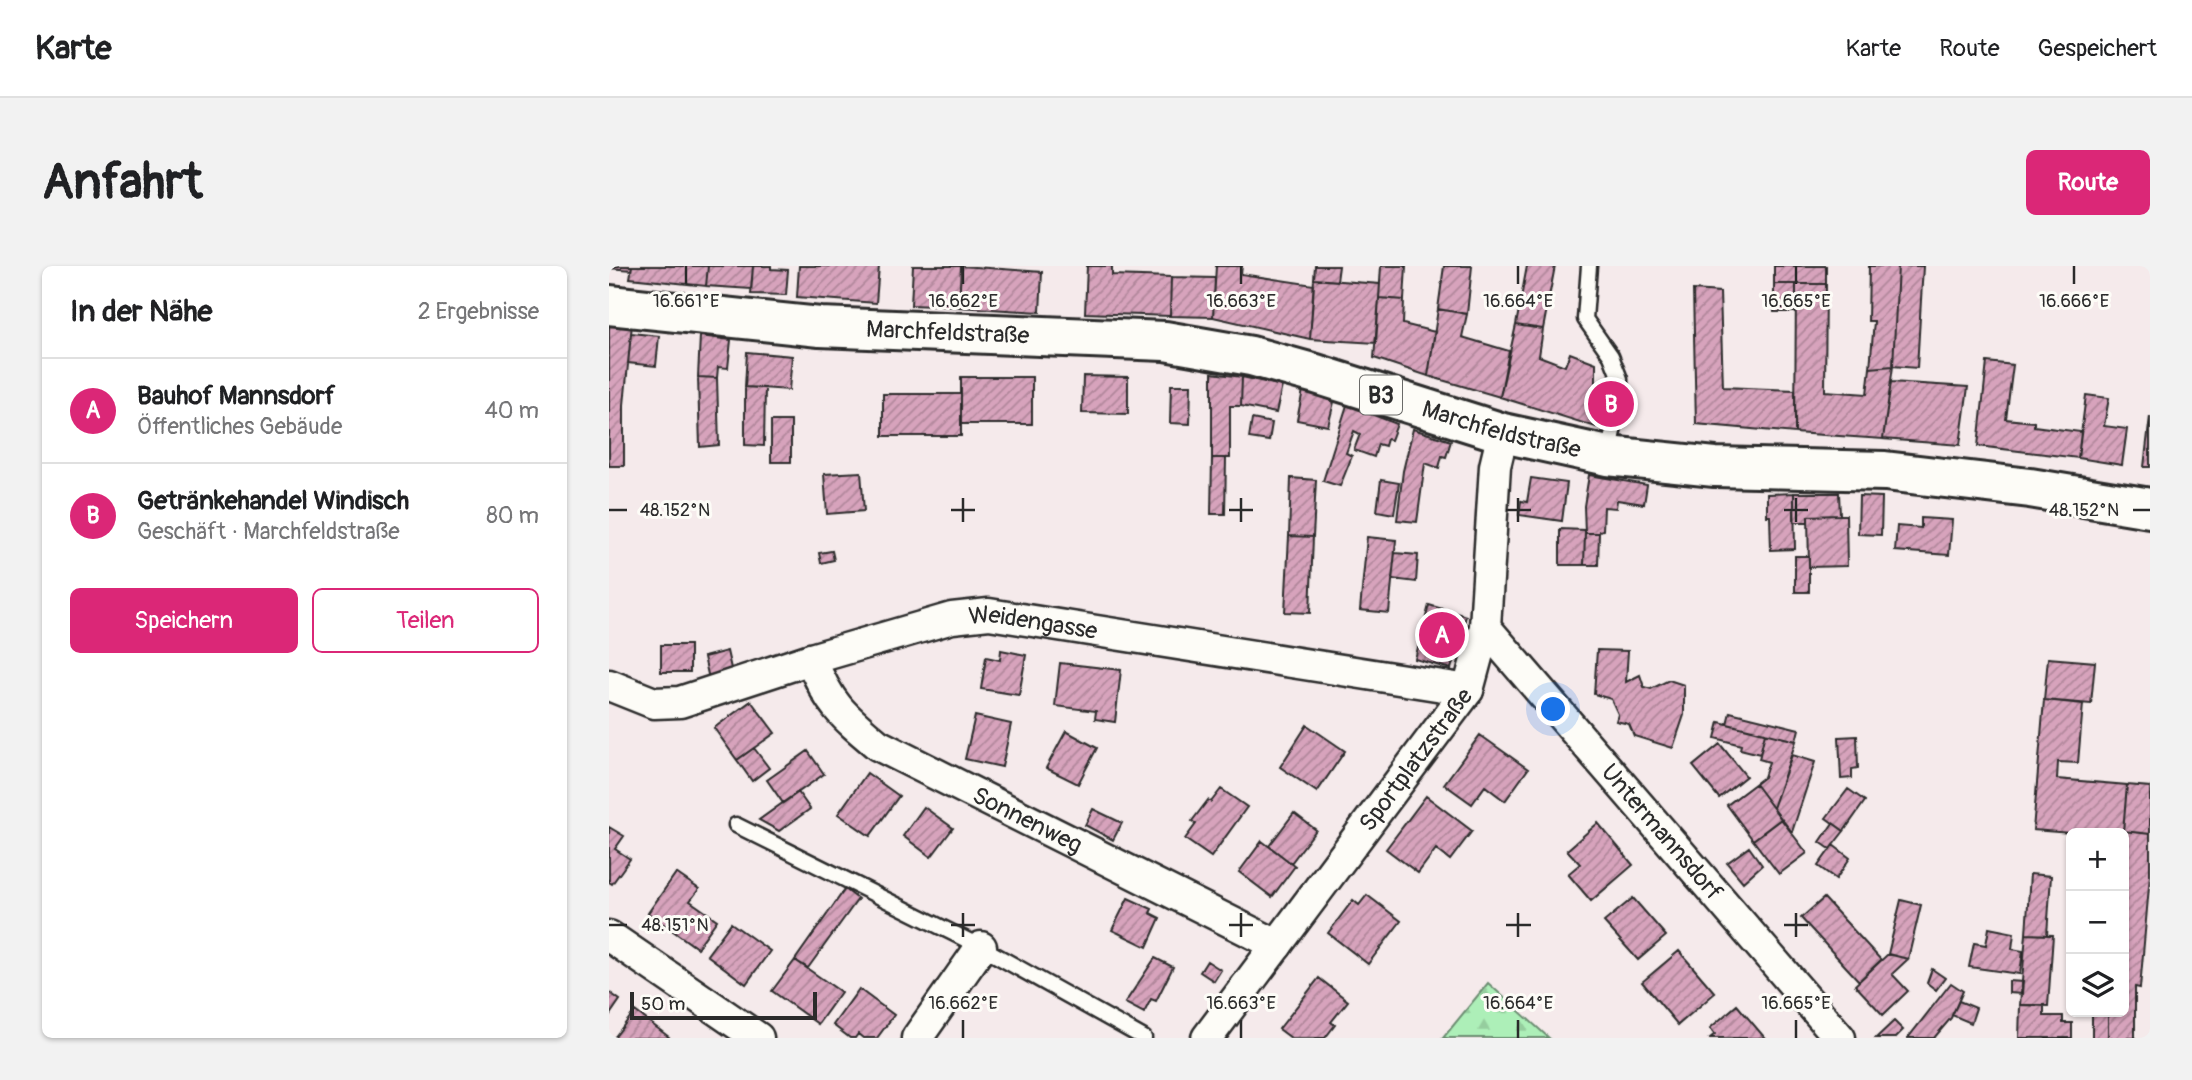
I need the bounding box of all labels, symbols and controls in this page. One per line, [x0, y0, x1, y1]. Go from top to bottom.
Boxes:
text: Karte [35, 28, 112, 69]
text: Karte [1845, 34, 1901, 63]
text: Route [1939, 34, 2000, 63]
text: Gespeichert [2038, 34, 2157, 63]
button: Route [2026, 150, 2150, 215]
text: Anfahrt [42, 152, 202, 213]
text: 16.661°E [653, 290, 719, 313]
text: 16.662°E [928, 290, 998, 313]
text: 16.663°E [1206, 290, 1276, 313]
text: 16.664°E [1483, 290, 1553, 313]
text: 16.665°E [1761, 290, 1831, 313]
text: 16.666°E [2039, 290, 2109, 313]
text: In der Nähe [70, 293, 212, 330]
text: 2 Ergebnisse [418, 297, 539, 326]
street label: Marchfeldstraße [866, 315, 1030, 350]
road number: B3 [1360, 376, 1402, 414]
pin: B [1588, 378, 1634, 430]
text: Bauhof Mannsdorf [137, 380, 335, 412]
street label: Marchfeldstraße [1418, 394, 1584, 465]
text: A [86, 396, 100, 425]
text: 40 m [485, 396, 539, 425]
text: Öffentliches Gebäude [137, 412, 342, 441]
text: Getränkehandel Windisch [137, 485, 409, 517]
text: 48.152°N [640, 499, 710, 522]
text: 48.152°N [2049, 499, 2119, 522]
text: B [86, 501, 100, 530]
text: 80 m [486, 501, 539, 530]
text: Geschäft · Marchfeldstraße [137, 517, 400, 546]
button: Speichern [70, 588, 298, 653]
button: Teilen [312, 588, 539, 653]
street label: Weidengasse [967, 600, 1100, 646]
pin: A [1419, 609, 1465, 661]
street label: Sportplatzstraße [1353, 683, 1479, 837]
your location [1536, 692, 1570, 726]
street label: Untermannsdorf [1595, 758, 1729, 907]
street label: Sonnenweg [968, 781, 1087, 860]
map controls [2066, 828, 2129, 1017]
button: + [2066, 828, 2129, 891]
button: − [2066, 891, 2129, 954]
text: 48.151°N [641, 914, 709, 937]
button: layers [2066, 954, 2129, 1017]
scale bar [630, 989, 817, 1021]
text: 50 m [641, 992, 685, 1016]
text: 16.662°E [928, 992, 998, 1015]
text: 16.663°E [1206, 992, 1276, 1015]
text: 16.664°E [1483, 992, 1553, 1015]
text: 16.665°E [1761, 992, 1831, 1015]

